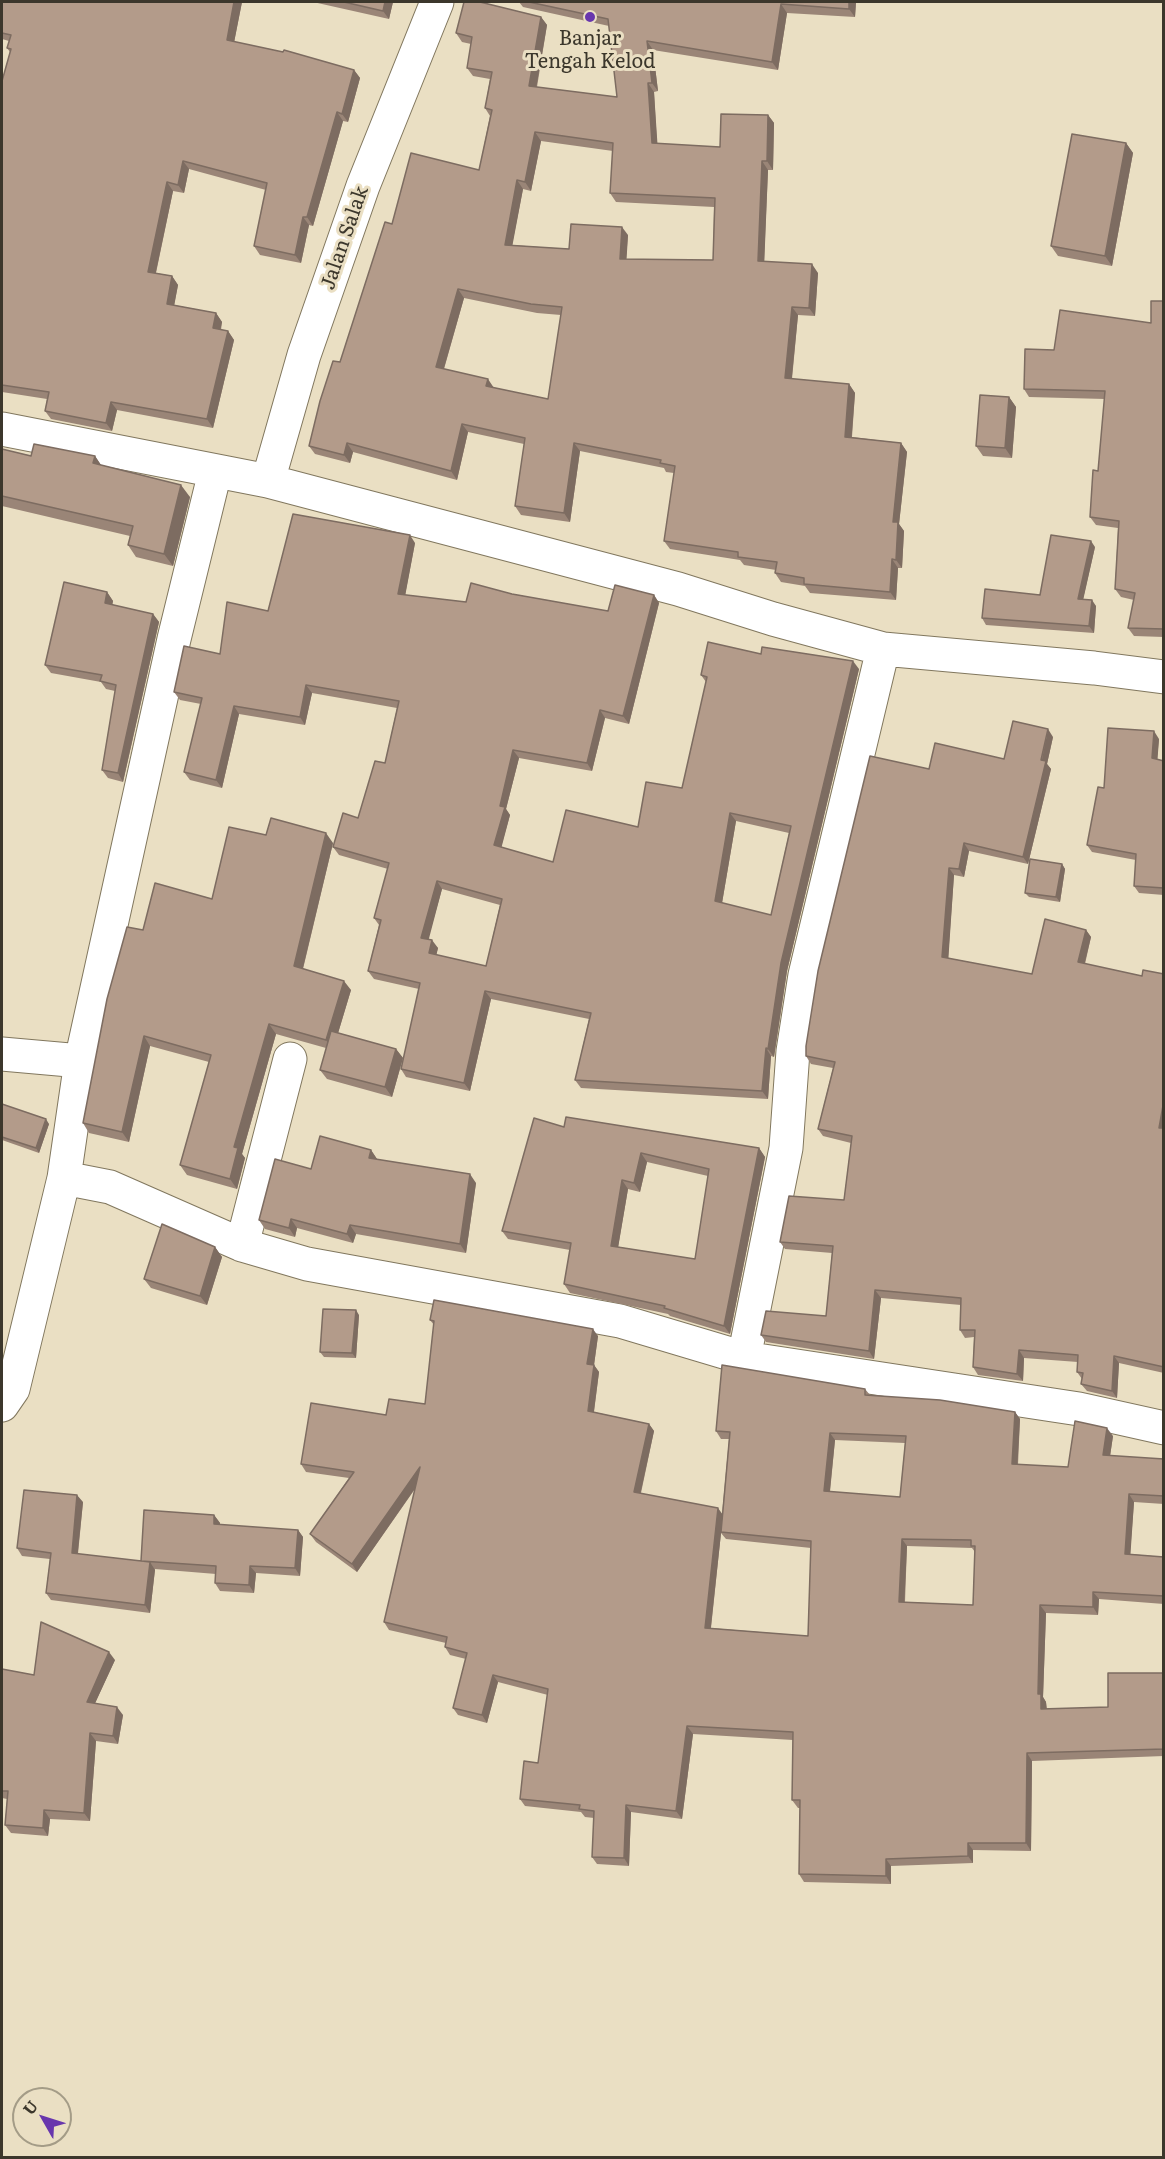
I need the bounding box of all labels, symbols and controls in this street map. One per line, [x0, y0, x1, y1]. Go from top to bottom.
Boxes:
marker: Banjar Tengah Kelod [583, 10, 597, 24]
place label: Banjar Tengah Kelod [525, 27, 655, 74]
street label: Jalan Salak [316, 183, 374, 293]
north arrow [12, 2087, 72, 2147]
text: U [16, 2094, 43, 2119]

